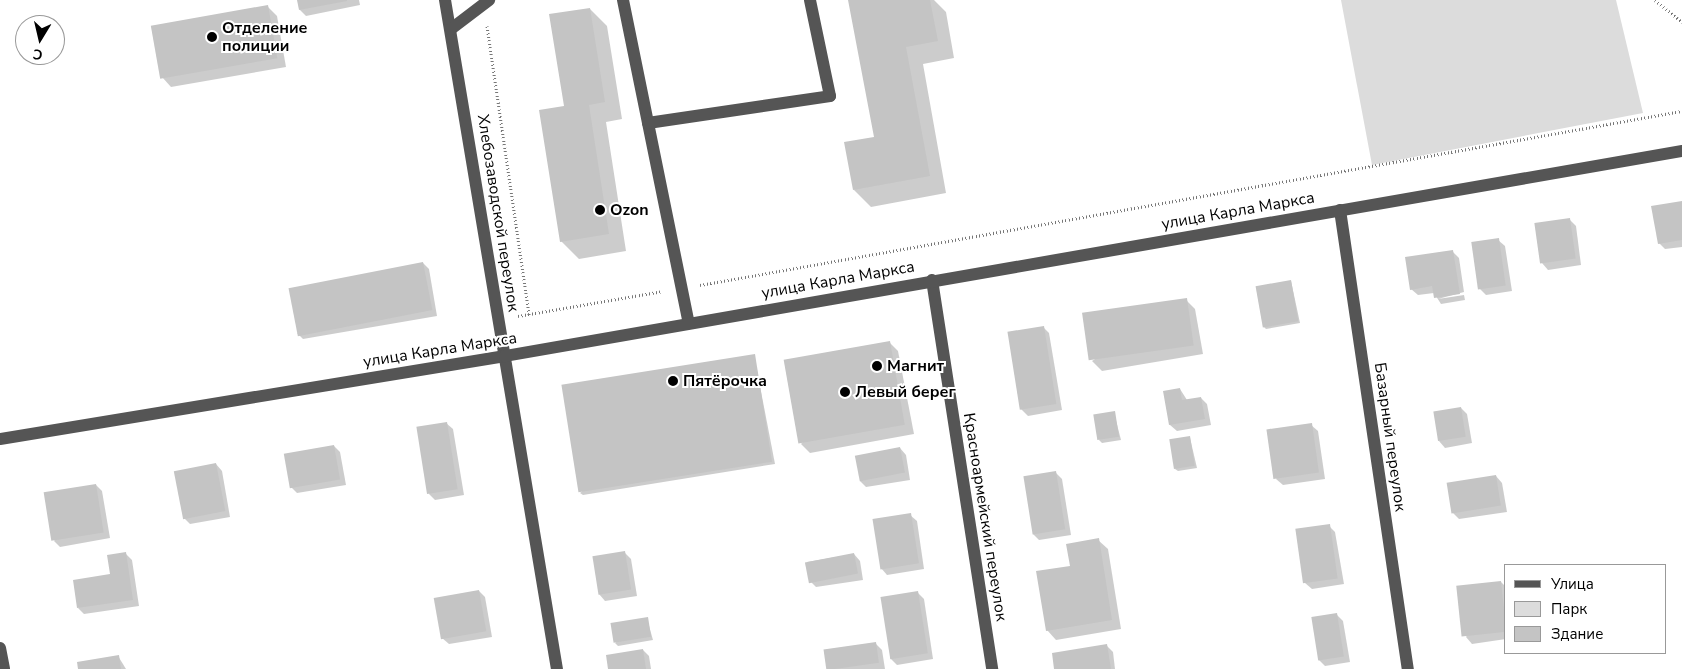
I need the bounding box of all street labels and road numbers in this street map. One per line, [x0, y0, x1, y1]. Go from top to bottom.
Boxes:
street label: Хлебозаводской переулок [473, 113, 523, 313]
street label: улица Карла Маркса [1160, 188, 1316, 234]
street label: улица Карла Маркса [760, 257, 916, 303]
street label: улица Карла Маркса [362, 328, 518, 372]
street label: Базарный переулок [1370, 361, 1410, 513]
street label: Красноармейский переулок [959, 412, 1011, 622]

